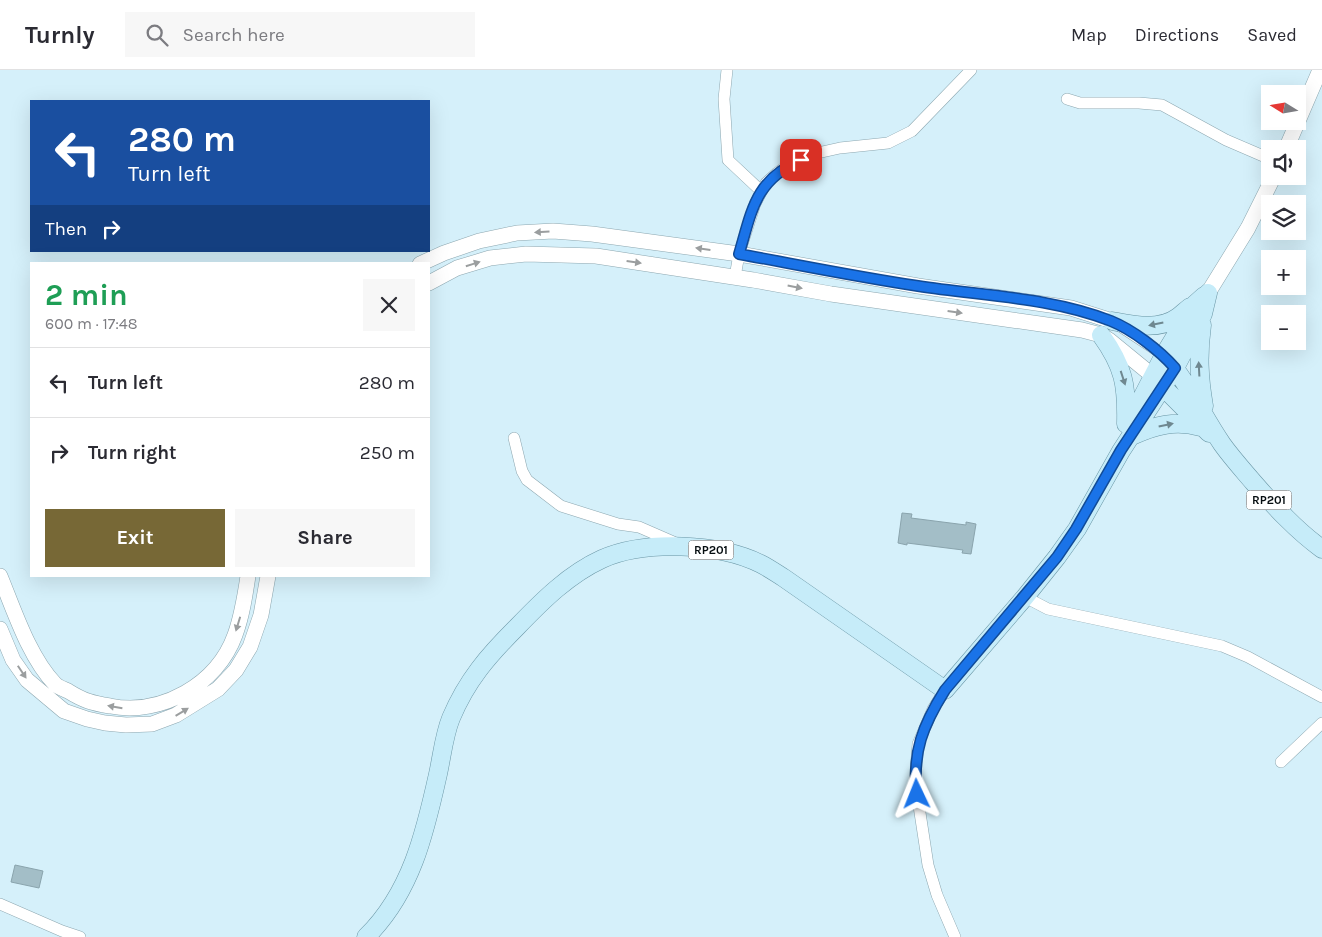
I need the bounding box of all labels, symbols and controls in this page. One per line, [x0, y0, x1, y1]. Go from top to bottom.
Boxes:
search box [125, 12, 475, 57]
text: Turnly [25, 21, 95, 49]
icon: search [143, 21, 171, 49]
text: Search here [183, 24, 285, 46]
text: Map [1071, 24, 1107, 46]
text: Directions [1135, 24, 1219, 46]
text: Saved [1247, 24, 1297, 46]
north arrow [1261, 85, 1306, 130]
map controls [1261, 85, 1306, 350]
text: 280 m [128, 119, 236, 160]
icon: left [45, 120, 110, 185]
pin [780, 139, 822, 181]
button: sound [1261, 140, 1306, 185]
icon: arrive [787, 146, 815, 174]
text: Turn left [128, 161, 211, 187]
button: layers [1261, 195, 1306, 240]
icon: right [97, 215, 125, 243]
text: Then [45, 218, 87, 240]
one-way arrow [533, 228, 549, 236]
one-way arrow [695, 245, 711, 253]
button: + [1261, 250, 1306, 295]
one-way arrow [627, 258, 643, 266]
one-way arrow [466, 259, 481, 267]
text: 2 min [45, 277, 128, 313]
button: close [363, 279, 415, 331]
one-way arrow [787, 284, 803, 292]
button: − [1261, 305, 1306, 350]
one-way arrow [948, 308, 964, 316]
text: 600 m · 17:48 [45, 314, 138, 333]
one-way arrow [1149, 320, 1164, 328]
one-way arrow [1194, 360, 1202, 376]
icon: left [45, 369, 73, 397]
one-way arrow [1120, 371, 1127, 386]
text: Turn left [88, 372, 163, 394]
text: 280 m [359, 372, 415, 394]
one-way arrow [1158, 421, 1173, 429]
icon: right [45, 439, 73, 467]
text: Turn right [88, 442, 177, 464]
text: 250 m [360, 442, 415, 464]
road number: RP201 [1246, 490, 1292, 510]
button: Exit [45, 509, 225, 567]
button: Share [235, 509, 415, 567]
road number: RP201 [688, 540, 734, 560]
one-way arrow [234, 617, 242, 632]
one-way arrow [17, 665, 27, 679]
one-way arrow [107, 703, 123, 711]
one-way arrow [175, 707, 188, 716]
position arrow [890, 767, 942, 819]

